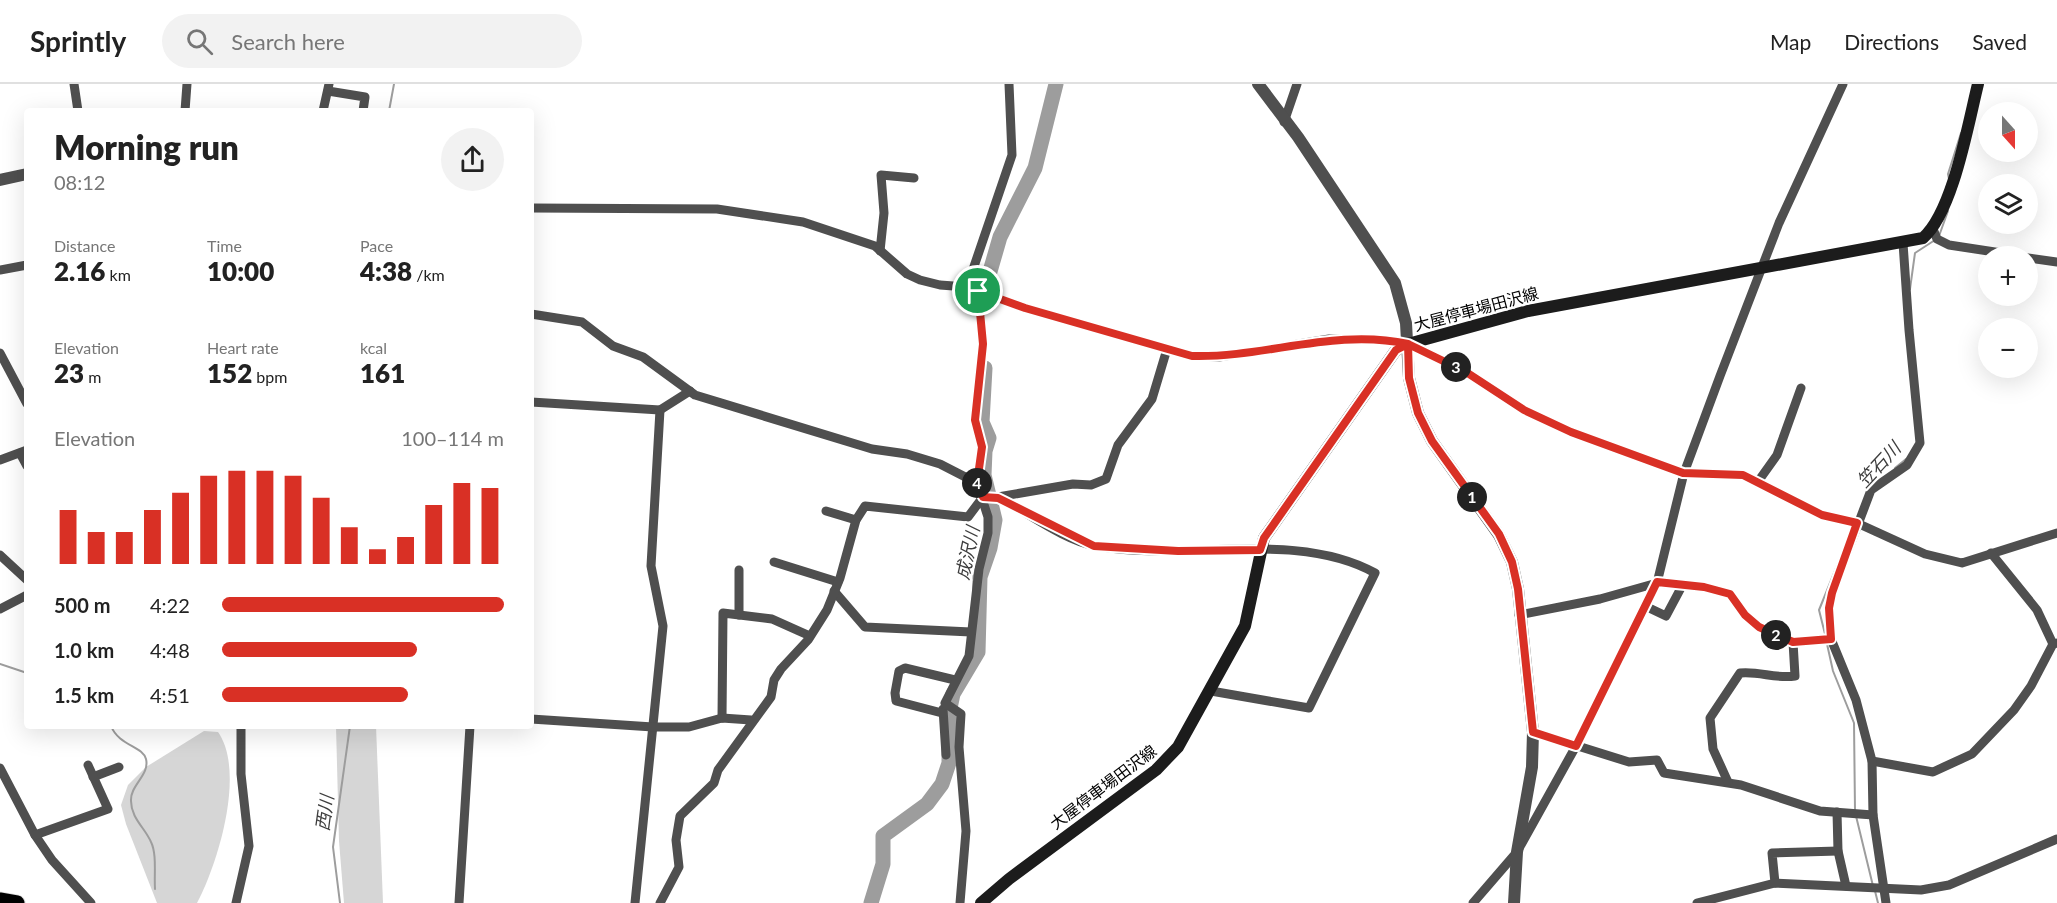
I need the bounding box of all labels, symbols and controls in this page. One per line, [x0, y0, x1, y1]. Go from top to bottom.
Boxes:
search box [162, 14, 582, 68]
text: Sprintly [30, 24, 126, 58]
icon: search [183, 25, 216, 58]
text: Search here [231, 28, 345, 55]
text: Map [1770, 29, 1811, 54]
text: Directions [1844, 29, 1939, 54]
text: Saved [1972, 29, 2027, 54]
north arrow [1978, 102, 2038, 162]
map controls [1978, 102, 2038, 378]
text: Morning run [54, 127, 239, 167]
button: share [441, 128, 504, 191]
text: 08:12 [54, 170, 105, 194]
button: layers [1978, 174, 2038, 234]
text: Distance [54, 236, 115, 255]
text: Time [207, 236, 242, 255]
text: Pace [360, 236, 393, 255]
button: + [1978, 246, 2038, 306]
text: 2.16 [54, 255, 105, 287]
text: 10:00 [207, 255, 274, 287]
text: 4:38 [360, 255, 412, 287]
text: km [105, 265, 131, 284]
text: /km [412, 265, 445, 284]
pin [952, 265, 1003, 316]
icon: arrive [961, 274, 994, 307]
street label: 大屋停車場田沢線 [1412, 283, 1540, 334]
button: − [1978, 318, 2038, 378]
text: Elevation [54, 338, 119, 357]
text: Heart rate [207, 338, 279, 357]
text: kcal [360, 338, 387, 357]
pin: 3 [1441, 352, 1471, 382]
text: 23 [54, 357, 84, 389]
text: 152 [207, 357, 252, 389]
text: 161 [360, 357, 405, 389]
text: 3 [1451, 357, 1461, 376]
text: m [84, 367, 101, 386]
text: bpm [252, 367, 287, 386]
text: Elevation [54, 426, 135, 450]
text: 100–114 m [401, 426, 504, 450]
water label: 笠石川 [1852, 436, 1906, 492]
pin: 4 [962, 468, 992, 498]
text: 4 [972, 473, 982, 492]
pin: 1 [1457, 482, 1487, 512]
text: 1 [1467, 487, 1477, 506]
water label: 成沢川 [951, 522, 984, 581]
text: 500 m [54, 593, 110, 617]
text: 4:22 [150, 593, 190, 617]
pin: 2 [1761, 620, 1791, 650]
text: 2 [1771, 625, 1781, 644]
text: 1.0 km [54, 638, 114, 662]
text: 4:48 [150, 638, 190, 662]
text: 1.5 km [54, 683, 114, 707]
text: 4:51 [150, 683, 190, 707]
street label: 大屋停車場田沢線 [1046, 740, 1160, 833]
water label: 西川 [311, 792, 338, 832]

